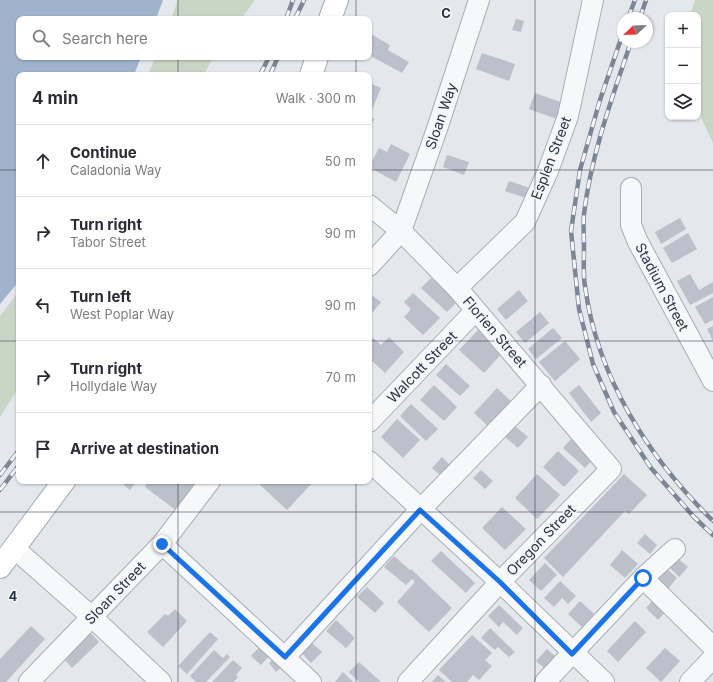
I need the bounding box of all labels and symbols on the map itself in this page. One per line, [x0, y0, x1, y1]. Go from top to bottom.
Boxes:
text: C [441, 5, 451, 21]
north arrow [617, 12, 653, 48]
street label: Sloan Way [421, 80, 460, 152]
street label: Esplen Street [527, 113, 574, 202]
street label: Stadium Street [632, 240, 693, 334]
street label: Florien Street [460, 293, 531, 371]
street label: Walcott Street [383, 327, 460, 406]
street label: Oregon Street [502, 500, 579, 579]
route end [153, 535, 171, 553]
street label: Sloan Street [81, 558, 149, 628]
route start [634, 569, 652, 587]
text: 4 [9, 588, 18, 604]

